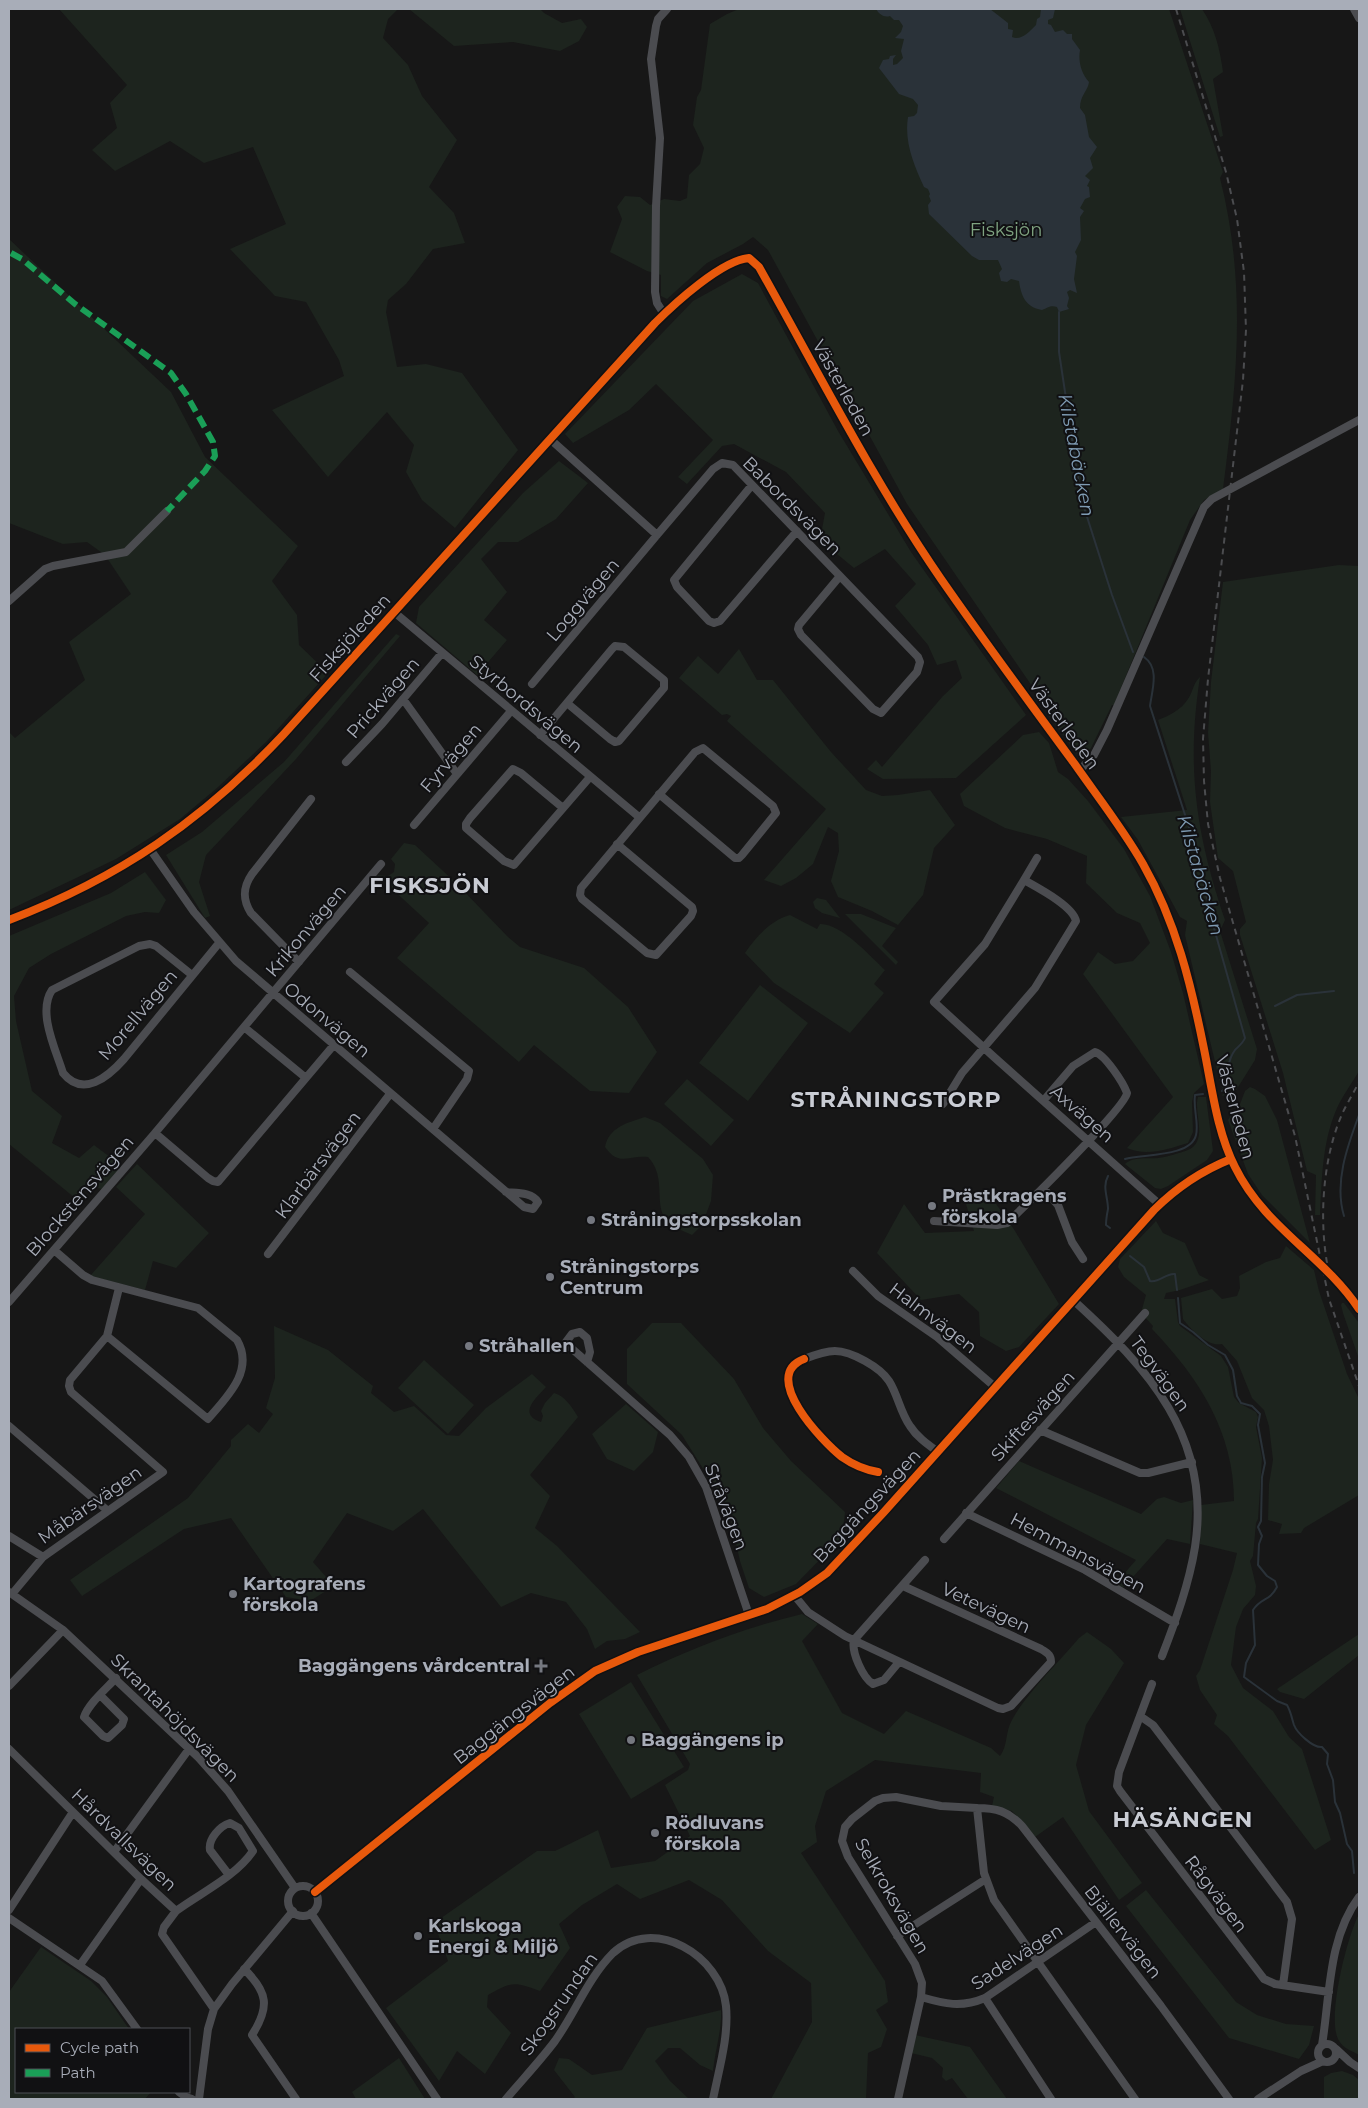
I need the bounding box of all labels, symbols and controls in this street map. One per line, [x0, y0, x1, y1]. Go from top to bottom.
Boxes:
park label: Fisksjön [970, 219, 1042, 241]
street label: Västerleden [807, 336, 879, 440]
water label: Kilstabäcken [1053, 392, 1100, 519]
street label: Babordsvägen [738, 452, 846, 560]
street label: Loggvägen [542, 554, 624, 646]
street label: Fisksjöleden [305, 589, 395, 687]
street label: Styrbordsvägen [465, 650, 587, 758]
street label: Prickvägen [342, 653, 424, 743]
street label: Västerleden [1024, 674, 1104, 774]
street label: Fyrvägen [416, 719, 486, 797]
water label: Kilstabäcken [1172, 812, 1229, 938]
district label: FISKSJÖN [369, 872, 491, 899]
street label: Krikonvägen [261, 880, 351, 982]
street label: Morellvägen [94, 965, 182, 1065]
street label: Odonvägen [279, 978, 375, 1062]
street label: Västerleden [1211, 1053, 1259, 1161]
street label: Axvägen [1046, 1080, 1118, 1148]
district label: STRÅNINGSTORP [790, 1085, 1002, 1113]
street label: Klarbärsvägen [270, 1107, 366, 1223]
street label: Blockstensvägen [22, 1131, 138, 1261]
place label: Prästkragens förskola [942, 1185, 1067, 1228]
marker: Prästkragens förskola [926, 1200, 938, 1212]
place label: Stråningstorpsskolan [601, 1209, 802, 1231]
marker: Stråningstorpsskolan [585, 1214, 597, 1226]
place label: Stråningstorps Centrum [560, 1256, 699, 1299]
marker: Stråningstorps Centrum [544, 1271, 556, 1283]
street label: Halmvägen [885, 1278, 981, 1358]
street label: Tegvägen [1125, 1332, 1195, 1416]
place label: Stråhallen [479, 1335, 575, 1357]
marker: Stråhallen [463, 1340, 475, 1352]
street label: Skiftesvägen [986, 1366, 1080, 1466]
street label: Baggängsvägen [808, 1444, 926, 1568]
street label: Måbärsvägen [34, 1461, 146, 1549]
street label: Stråvägen [699, 1461, 753, 1553]
street label: Hemmansvägen [1006, 1508, 1150, 1598]
place label: Kartografens förskola [243, 1573, 366, 1616]
street label: Vetevägen [938, 1578, 1034, 1638]
marker: Kartografens förskola [227, 1588, 239, 1600]
street label: Skrantahöjdsvägen [106, 1649, 244, 1787]
place label: Baggängens vårdcentral [298, 1655, 530, 1677]
marker: Baggängens vårdcentral [534, 1659, 548, 1673]
street label: Baggängsvägen [449, 1661, 579, 1769]
place label: Baggängens ip [641, 1729, 784, 1751]
marker: Baggängens ip [625, 1734, 637, 1746]
street label: Hårdvallsvägen [67, 1784, 181, 1896]
district label: HÄSÄNGEN [1113, 1806, 1253, 1833]
place label: Rödluvans förskola [665, 1812, 764, 1855]
marker: Rödluvans förskola [649, 1827, 661, 1839]
street label: Selkroksvägen [850, 1834, 934, 1958]
street label: Rågvägen [1180, 1851, 1252, 1937]
street label: Bjällervägen [1080, 1881, 1166, 1983]
place label: Karlskoga Energi & Miljö [428, 1915, 558, 1958]
street label: Sadelvägen [967, 1919, 1067, 1995]
marker: Karlskoga Energi & Miljö [412, 1930, 424, 1942]
street label: Skogsrundan [515, 1948, 603, 2060]
legend [15, 2028, 190, 2093]
text: Cycle path [60, 2038, 139, 2057]
text: Path [60, 2063, 96, 2082]

